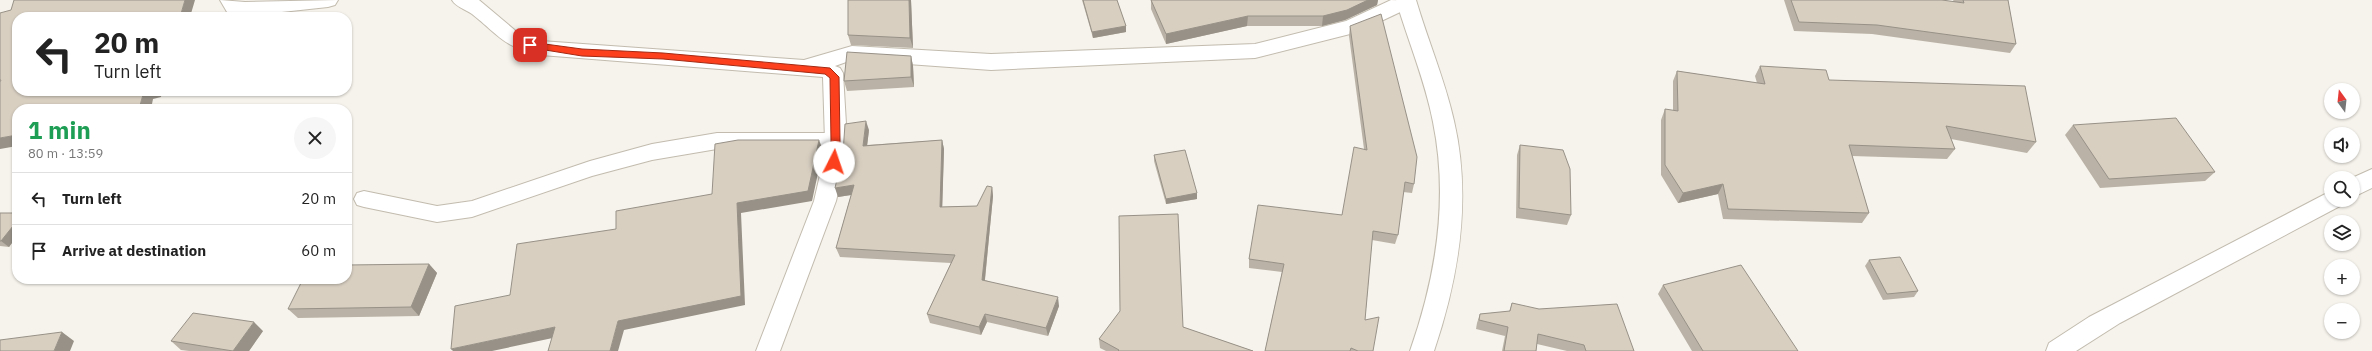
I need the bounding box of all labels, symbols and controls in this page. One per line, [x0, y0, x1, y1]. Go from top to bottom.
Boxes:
text: 20 m [94, 24, 159, 61]
icon: left [28, 28, 80, 80]
pin [513, 28, 547, 62]
icon: arrive [519, 34, 541, 56]
text: Turn left [94, 60, 162, 83]
north arrow [2324, 83, 2360, 119]
map controls [2324, 83, 2360, 339]
text: 1 min [28, 114, 91, 146]
button: close [294, 117, 336, 159]
button: sound [2324, 127, 2360, 163]
position arrow [813, 141, 855, 183]
text: 80 m · 13:59 [28, 145, 103, 162]
button: search [2324, 171, 2360, 207]
icon: left [28, 188, 50, 210]
text: Turn left [62, 189, 122, 208]
text: 20 m [301, 189, 336, 208]
button: layers [2324, 215, 2360, 251]
icon: arrive [28, 240, 50, 262]
text: Arrive at destination [62, 241, 206, 260]
text: 60 m [301, 241, 336, 260]
button: + [2324, 259, 2360, 295]
button: − [2324, 303, 2360, 339]

